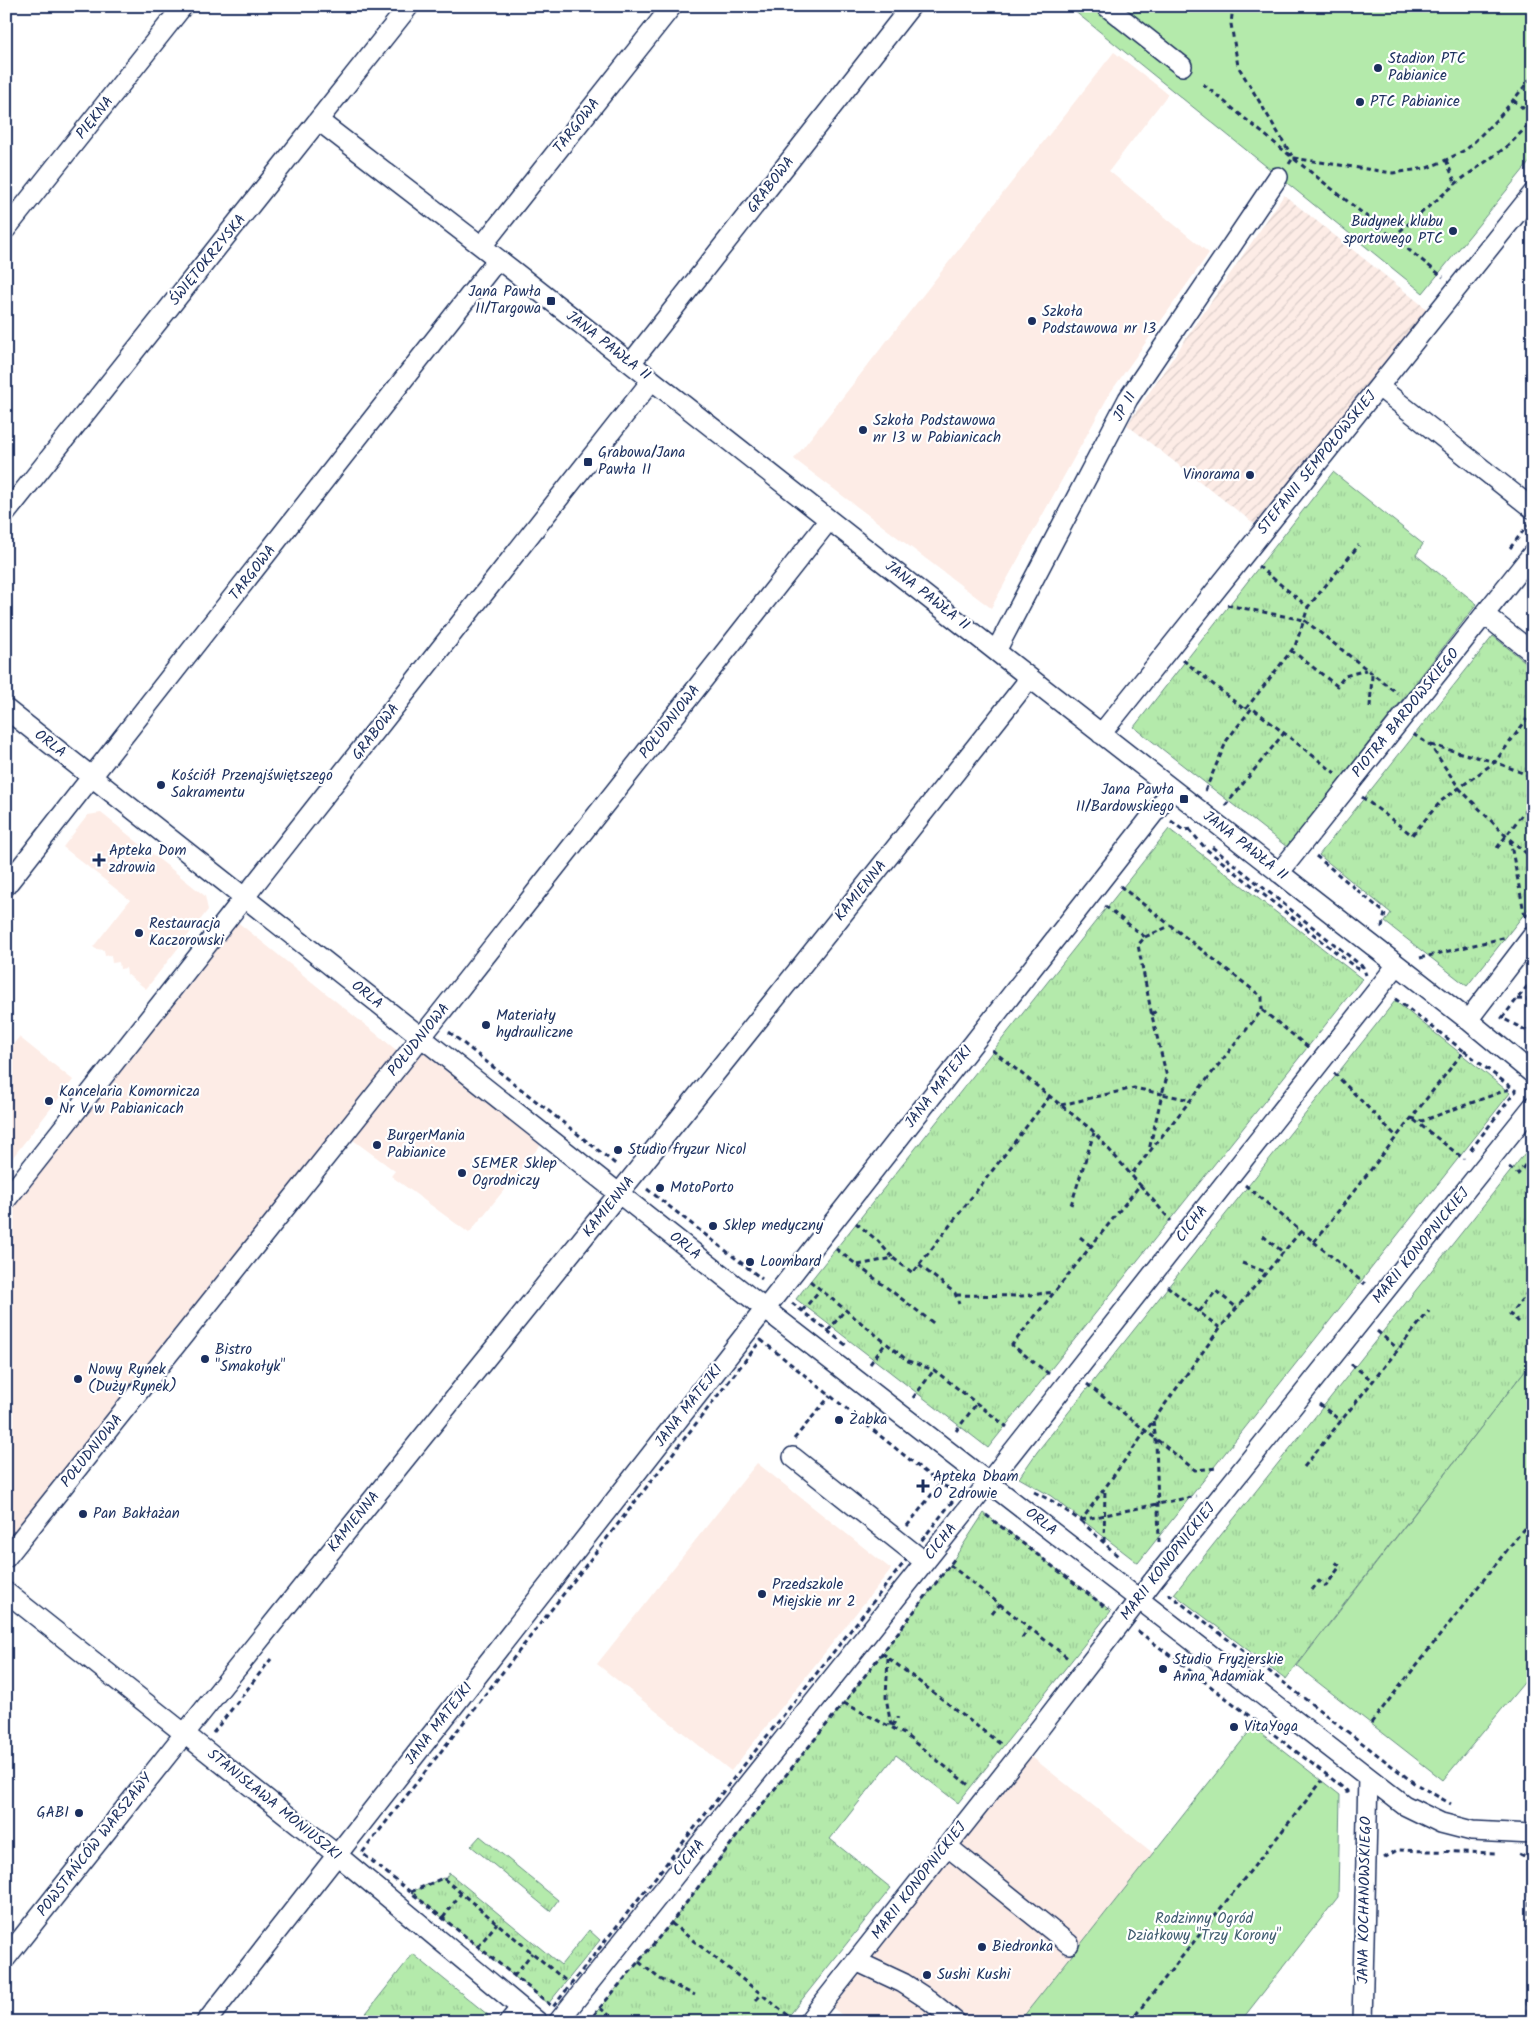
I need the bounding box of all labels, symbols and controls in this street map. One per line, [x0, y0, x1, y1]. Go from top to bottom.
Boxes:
place label: Stadion PTC Pabianice [1388, 47, 1466, 88]
marker: Stadion PTC Pabianice [1372, 62, 1384, 74]
place label: PTC Pabianice [1370, 90, 1460, 114]
street label: PIĘKNA [70, 91, 120, 145]
street label: TARGOWA [547, 93, 607, 159]
marker: PTC Pabianice [1354, 96, 1366, 108]
street label: GRABOWA [741, 151, 801, 219]
street label: ŚWIĘTOKRZYSKA [164, 209, 252, 311]
place label: Budynek klubu sportowego PTC [1343, 210, 1443, 251]
marker: Budynek klubu sportowego PTC [1447, 225, 1459, 237]
place label: Jana Pawła II/Targowa [468, 280, 541, 321]
marker: Jana Pawła II/Targowa [545, 295, 557, 307]
place label: Szkoła Podstawowa nr 13 [1042, 300, 1156, 341]
street label: JANA PAWŁA II [560, 305, 656, 387]
marker: Szkoła Podstawowa nr 13 [1026, 315, 1038, 327]
street label: STEFANII SEMPOŁOWSKIEJ [1251, 385, 1383, 540]
street label: JP II [1107, 388, 1143, 426]
place label: Szkoła Podstawowa nr 13 w Pabianicach [873, 409, 1001, 450]
marker: Szkoła Podstawowa nr 13 w Pabianicach [857, 424, 869, 436]
place label: Grabowa/Jana Pawła II [598, 441, 685, 482]
marker: Grabowa/Jana Pawła II [582, 456, 594, 468]
place label: Vinorama [1183, 463, 1240, 487]
marker: Vinorama [1244, 469, 1256, 481]
street label: TARGOWA [223, 540, 283, 606]
street label: JANA PAWŁA II [879, 555, 975, 637]
street label: PIOTRA BARDOWSKIEGO [1346, 643, 1466, 783]
street label: POŁUDNIOWA [633, 680, 707, 764]
street label: GRABOWA [346, 698, 406, 766]
street label: ORLA [29, 724, 71, 764]
place label: Kościół Przenajświętszego Sakramentu [171, 764, 333, 805]
place label: Jana Pawła II/Bardowskiego [1076, 778, 1174, 819]
marker: Kościół Przenajświętszego Sakramentu [155, 779, 167, 791]
marker: Jana Pawła II/Bardowskiego [1178, 793, 1190, 805]
street label: JANA PAWŁA II [1197, 805, 1293, 887]
place label: Apteka Dom zdrowia [109, 839, 186, 880]
marker: Apteka Dom zdrowia [93, 854, 105, 866]
street label: KAMIENNA [829, 855, 893, 927]
place label: Restauracja Kaczorowski [149, 912, 225, 953]
marker: Restauracja Kaczorowski [133, 927, 145, 939]
street label: ORLA [346, 975, 388, 1015]
street label: POŁUDNIOWA [382, 998, 456, 1082]
place label: Materiały hydrauliczne [496, 1004, 573, 1045]
marker: Materiały hydrauliczne [480, 1019, 492, 1031]
street label: JANA MATEJKI [899, 1040, 979, 1134]
place label: Kancelaria Komornicza Nr V w Pabianicach [59, 1080, 200, 1121]
marker: Kancelaria Komornicza Nr V w Pabianicach [43, 1095, 55, 1107]
place label: BurgerMania Pabianice [387, 1124, 465, 1165]
place label: Studio fryzur Nicol [628, 1138, 746, 1162]
marker: BurgerMania Pabianice [371, 1139, 383, 1151]
marker: Studio fryzur Nicol [612, 1144, 624, 1156]
place label: SEMER Sklep Ogrodniczy [472, 1152, 557, 1193]
marker: SEMER Sklep Ogrodniczy [456, 1167, 468, 1179]
street label: KAMIENNA [577, 1171, 641, 1243]
place label: MotoPorto [670, 1176, 734, 1200]
marker: MotoPorto [654, 1182, 666, 1194]
street label: MARII KONOPNICKIEJ [1366, 1182, 1476, 1309]
street label: CICHA [1170, 1200, 1214, 1248]
place label: Sklep medyczny [723, 1214, 824, 1238]
marker: Sklep medyczny [707, 1220, 719, 1232]
street label: ORLA [664, 1226, 706, 1266]
place label: Loombard [760, 1250, 822, 1274]
marker: Loombard [744, 1256, 756, 1268]
place label: Bistro "Smakołyk" [215, 1338, 285, 1379]
marker: Bistro "Smakołyk" [199, 1353, 211, 1365]
place label: Nowy Rynek (Duży Rynek) [88, 1358, 177, 1399]
street label: JANA MATEJKI [649, 1359, 729, 1453]
marker: Nowy Rynek (Duży Rynek) [72, 1373, 84, 1385]
place label: Żabka [849, 1408, 887, 1432]
street label: POŁUDNIOWA [55, 1409, 129, 1493]
marker: Żabka [833, 1414, 845, 1426]
place label: Apteka Dbam O Zdrowie [933, 1465, 1019, 1506]
marker: Apteka Dbam O Zdrowie [917, 1480, 929, 1492]
street label: KAMIENNA [322, 1486, 386, 1558]
street label: MARII KONOPNICKIEJ [1114, 1497, 1222, 1626]
place label: Pan Bakłażan [93, 1502, 180, 1526]
street label: ORLA [1020, 1502, 1062, 1542]
marker: Pan Bakłażan [77, 1508, 89, 1520]
street label: CICHA [919, 1518, 963, 1566]
place label: Przedszkole Miejskie nr 2 [772, 1573, 855, 1614]
marker: Przedszkole Miejskie nr 2 [756, 1588, 768, 1600]
place label: Studio Fryzjerskie Anna Adamiak [1173, 1648, 1284, 1689]
marker: Studio Fryzjerskie Anna Adamiak [1157, 1663, 1169, 1675]
street label: JANA MATEJKI [399, 1677, 479, 1771]
place label: VitaYoga [1244, 1715, 1298, 1739]
marker: VitaYoga [1228, 1721, 1240, 1733]
street label: STANISŁAWA MONIUSZKI [201, 1743, 347, 1867]
street label: POWSTAŃCÓW WARSZAWY [31, 1767, 160, 1922]
place label: GABI [37, 1801, 69, 1825]
marker: GABI [73, 1807, 85, 1819]
street label: MARII KONOPNICKIEJ [865, 1816, 973, 1945]
street label: JANA KOCHANOWSKIEGO [1352, 1816, 1378, 1984]
street label: CICHA [667, 1834, 711, 1882]
park label: Rodzinny Ogród Działkowy "Trzy Korony" [1127, 1907, 1281, 1948]
place label: Biedronka [992, 1935, 1053, 1959]
marker: Biedronka [976, 1941, 988, 1953]
place label: Sushi Kushi [937, 1963, 1012, 1987]
marker: Sushi Kushi [921, 1969, 933, 1981]

